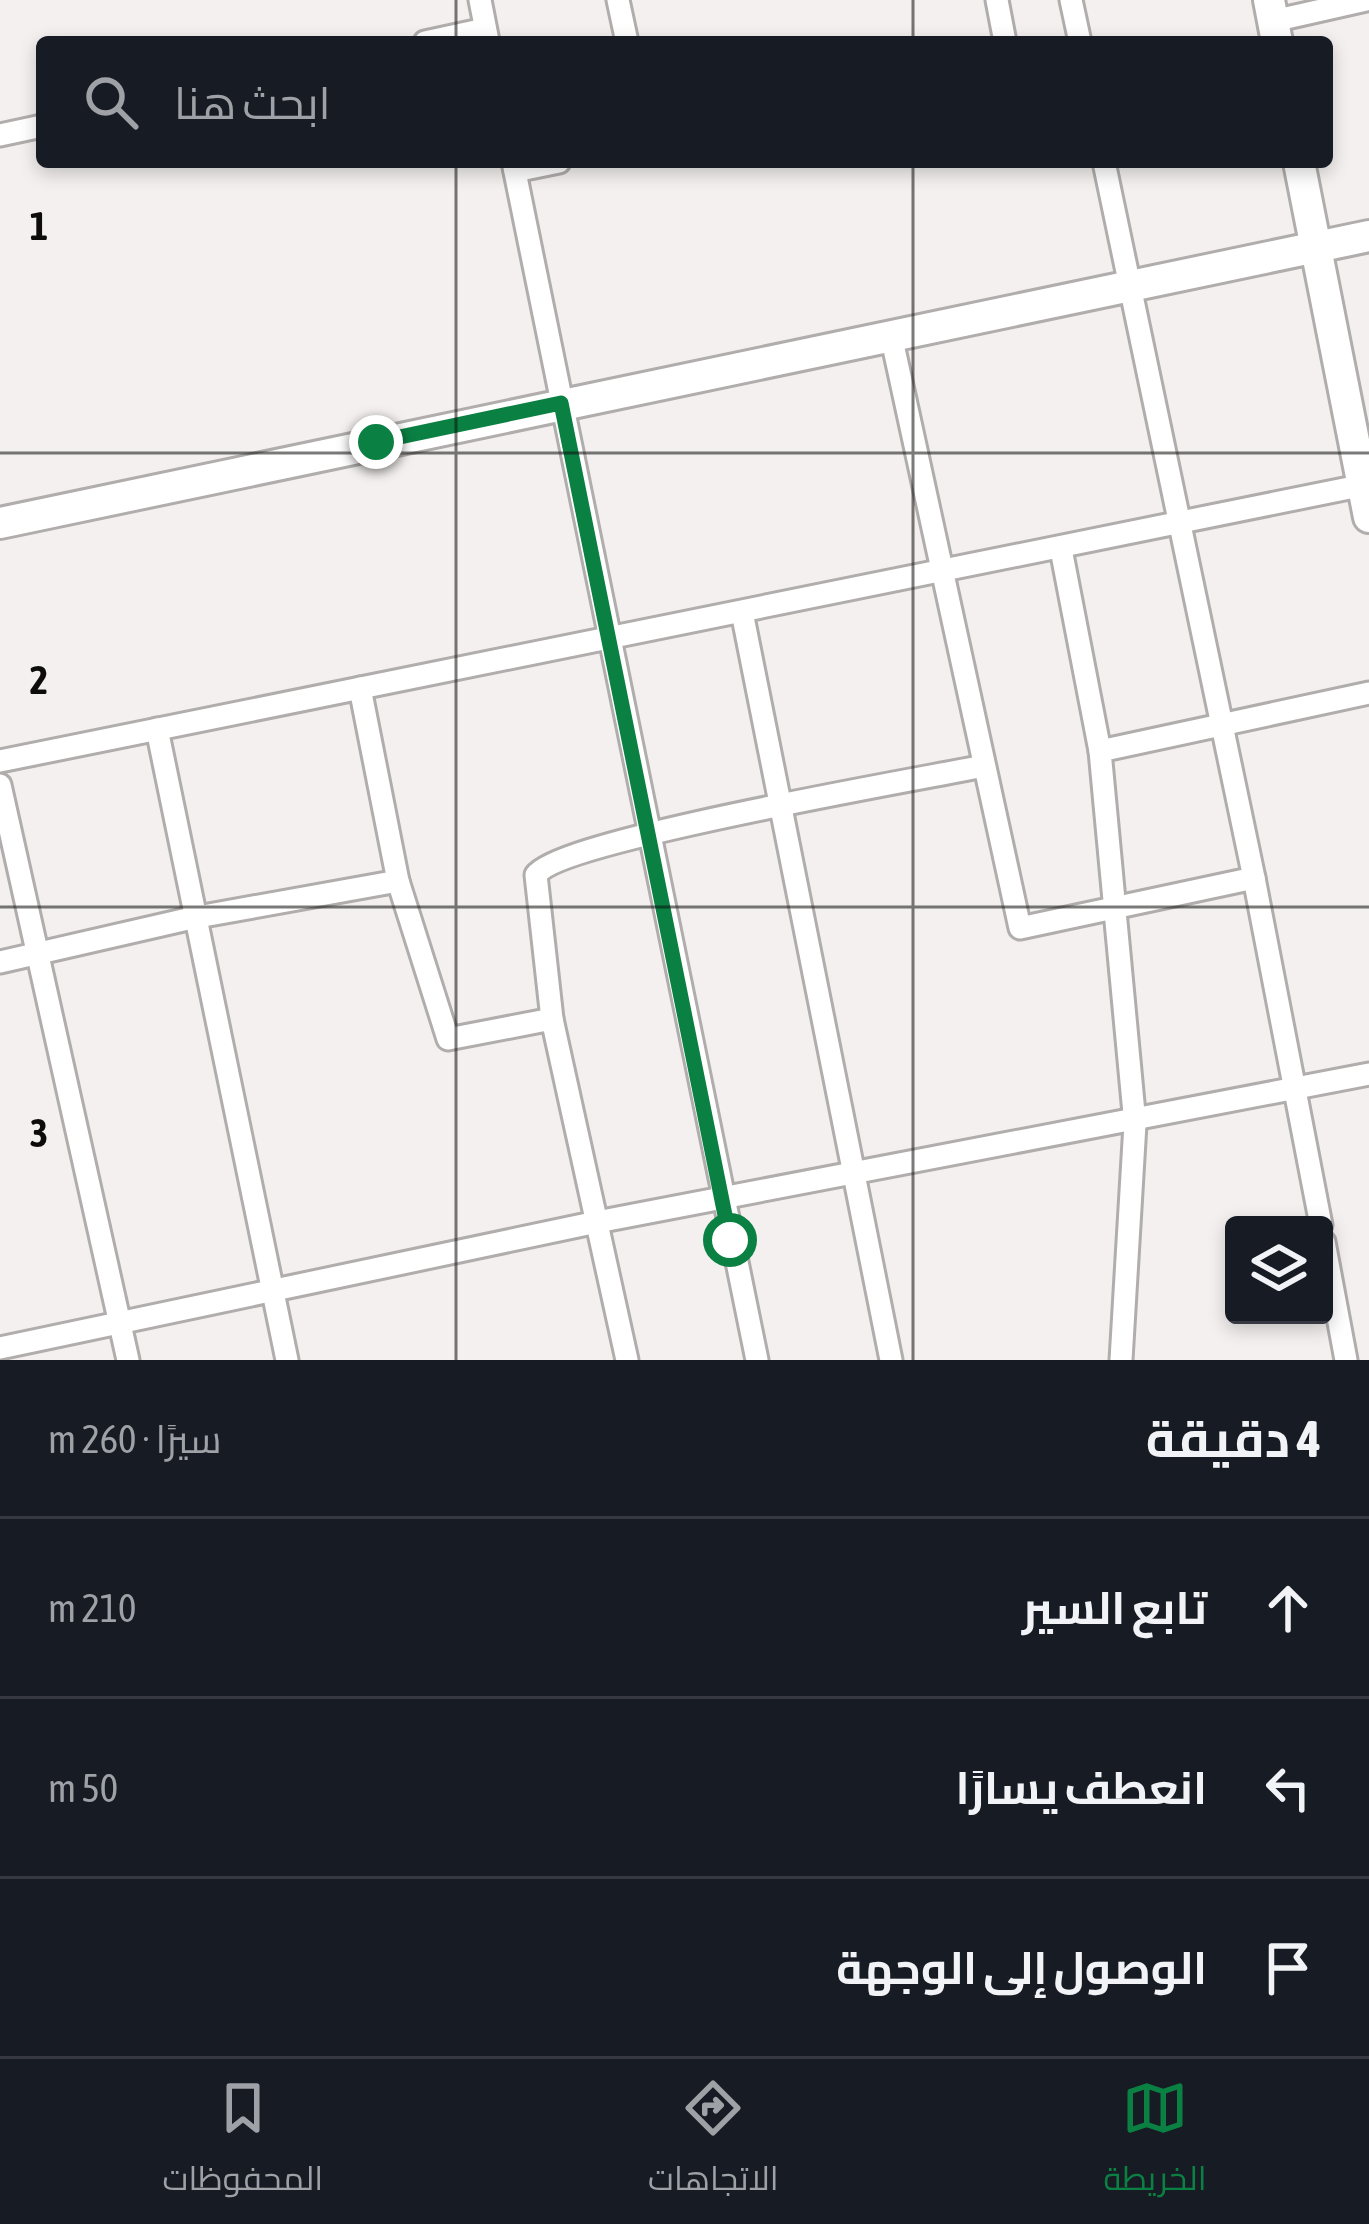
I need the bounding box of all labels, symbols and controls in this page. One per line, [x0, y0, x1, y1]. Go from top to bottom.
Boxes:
search box [36, 36, 1333, 168]
icon: search [78, 69, 144, 135]
text: ابحث هنا [174, 77, 331, 129]
text: 1 [30, 204, 48, 248]
route end [349, 415, 403, 469]
text: 2 [30, 658, 48, 702]
text: 3 [30, 1111, 48, 1155]
route start [703, 1213, 757, 1267]
map controls [1225, 1216, 1333, 1324]
button: layers [1225, 1216, 1333, 1324]
text: 4 دقيقة [1146, 1409, 1321, 1468]
text: سيرًا · 260 m [48, 1417, 221, 1461]
icon: ahead [1255, 1575, 1321, 1641]
text: تابع السير [1022, 1582, 1207, 1634]
text: 210 m [48, 1586, 136, 1630]
icon: left [1255, 1755, 1321, 1821]
text: انعطف يسارًا [955, 1762, 1207, 1814]
text: 50 m [48, 1766, 118, 1810]
icon: arrive [1255, 1935, 1321, 2001]
text: الوصول إلى الوجهة [836, 1942, 1207, 1994]
tab: المحفوظات [162, 2075, 323, 2209]
tab: الاتجاهات [648, 2075, 779, 2209]
tab: الخريطة [1104, 2075, 1207, 2209]

